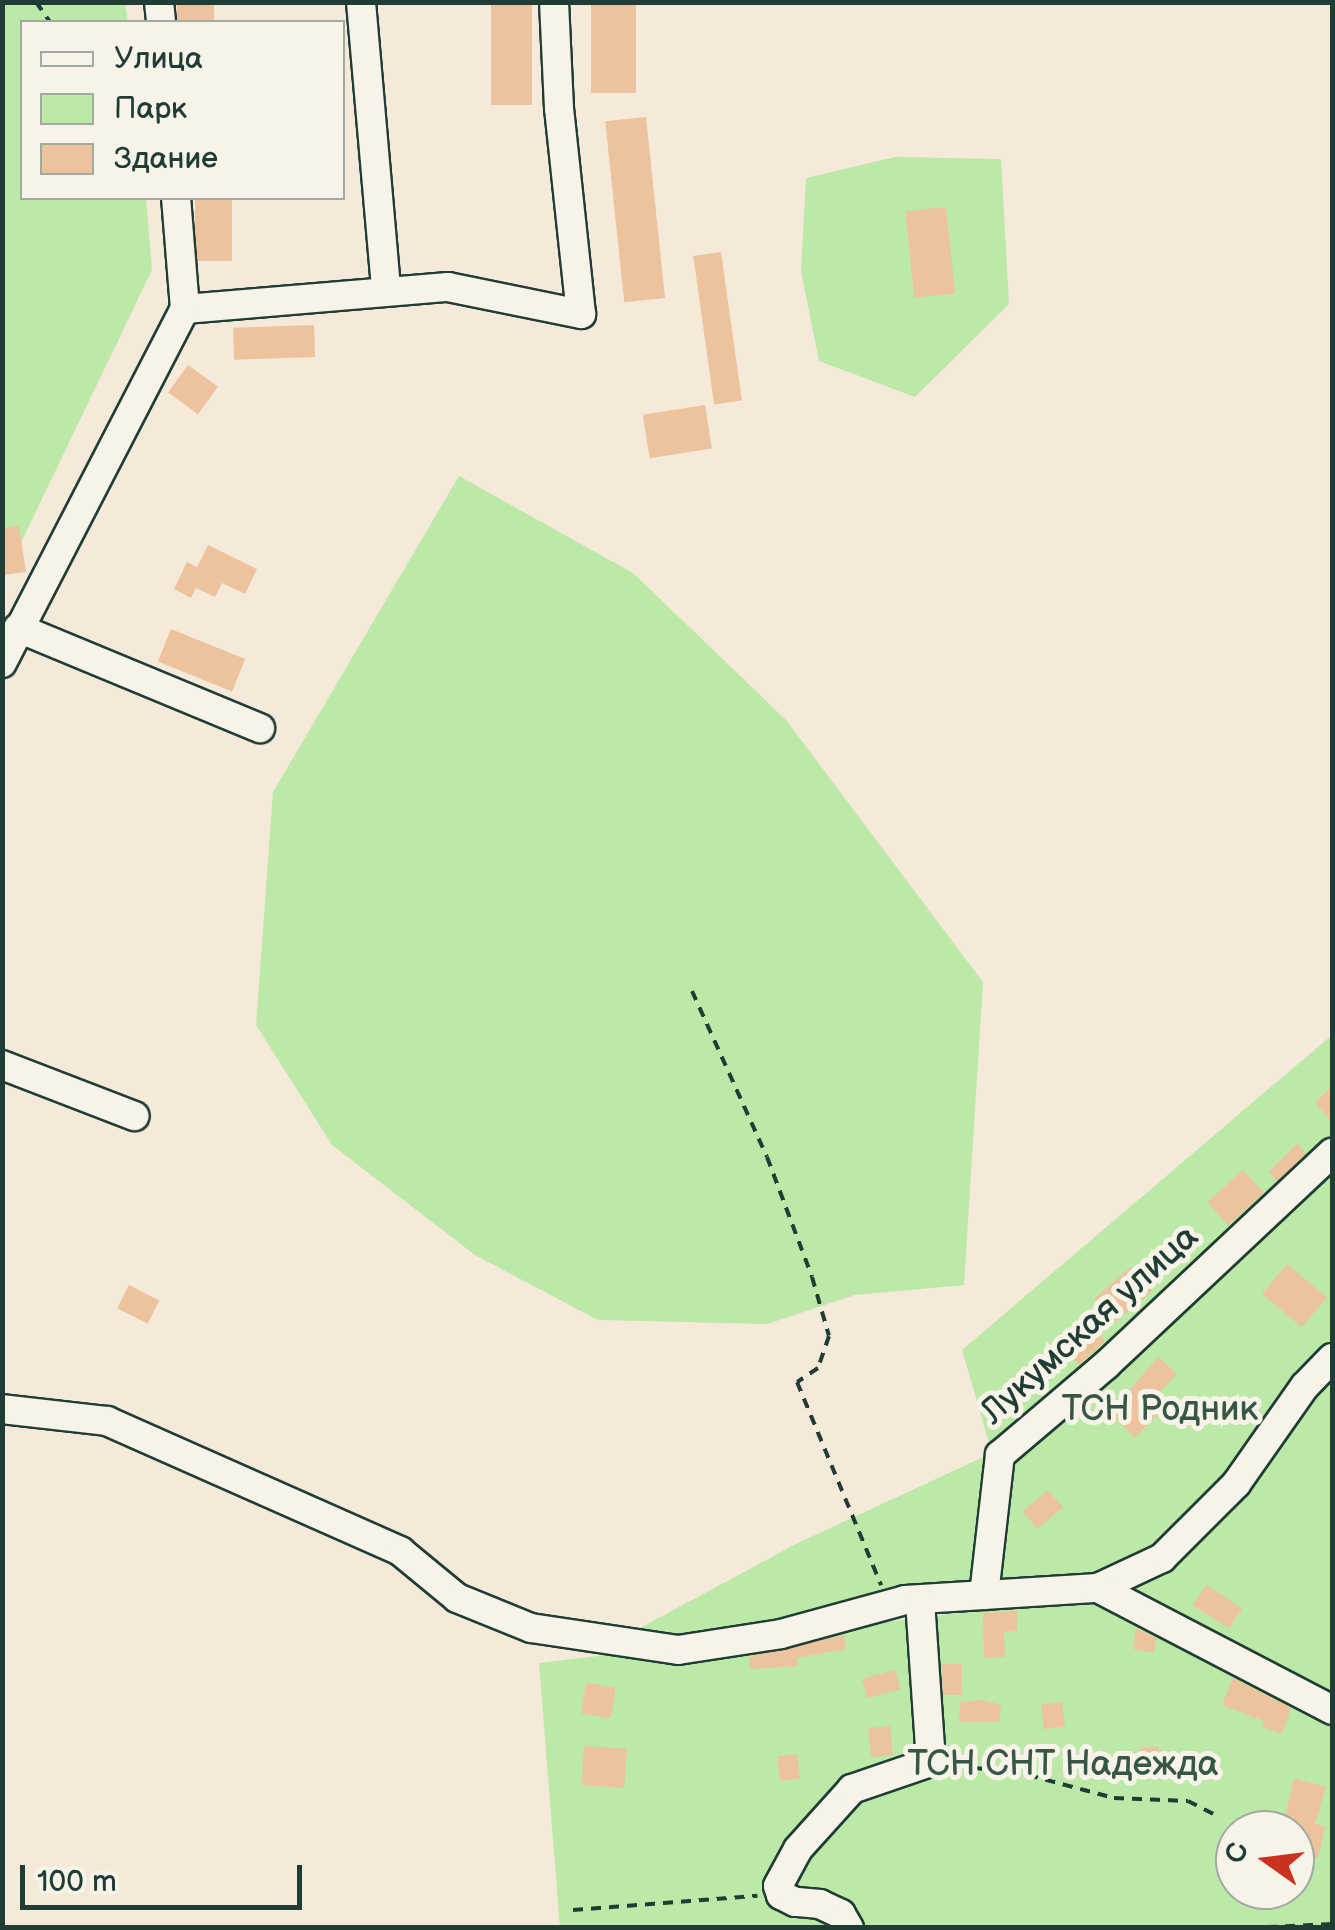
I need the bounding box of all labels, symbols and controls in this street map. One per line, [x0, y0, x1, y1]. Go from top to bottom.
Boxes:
legend [20, 20, 345, 200]
text: Улица [114, 41, 203, 77]
text: Парк [114, 91, 187, 127]
text: Здание [114, 141, 218, 177]
street label: Лукумская улица [973, 1216, 1207, 1434]
park label: ТСН Родник [1062, 1389, 1258, 1431]
park label: ТСН СНТ Надежда [908, 1744, 1218, 1786]
north arrow [1215, 1810, 1315, 1910]
text: С [1219, 1840, 1256, 1867]
scale bar [25, 1845, 308, 1907]
text: 100 m [37, 1864, 117, 1900]

